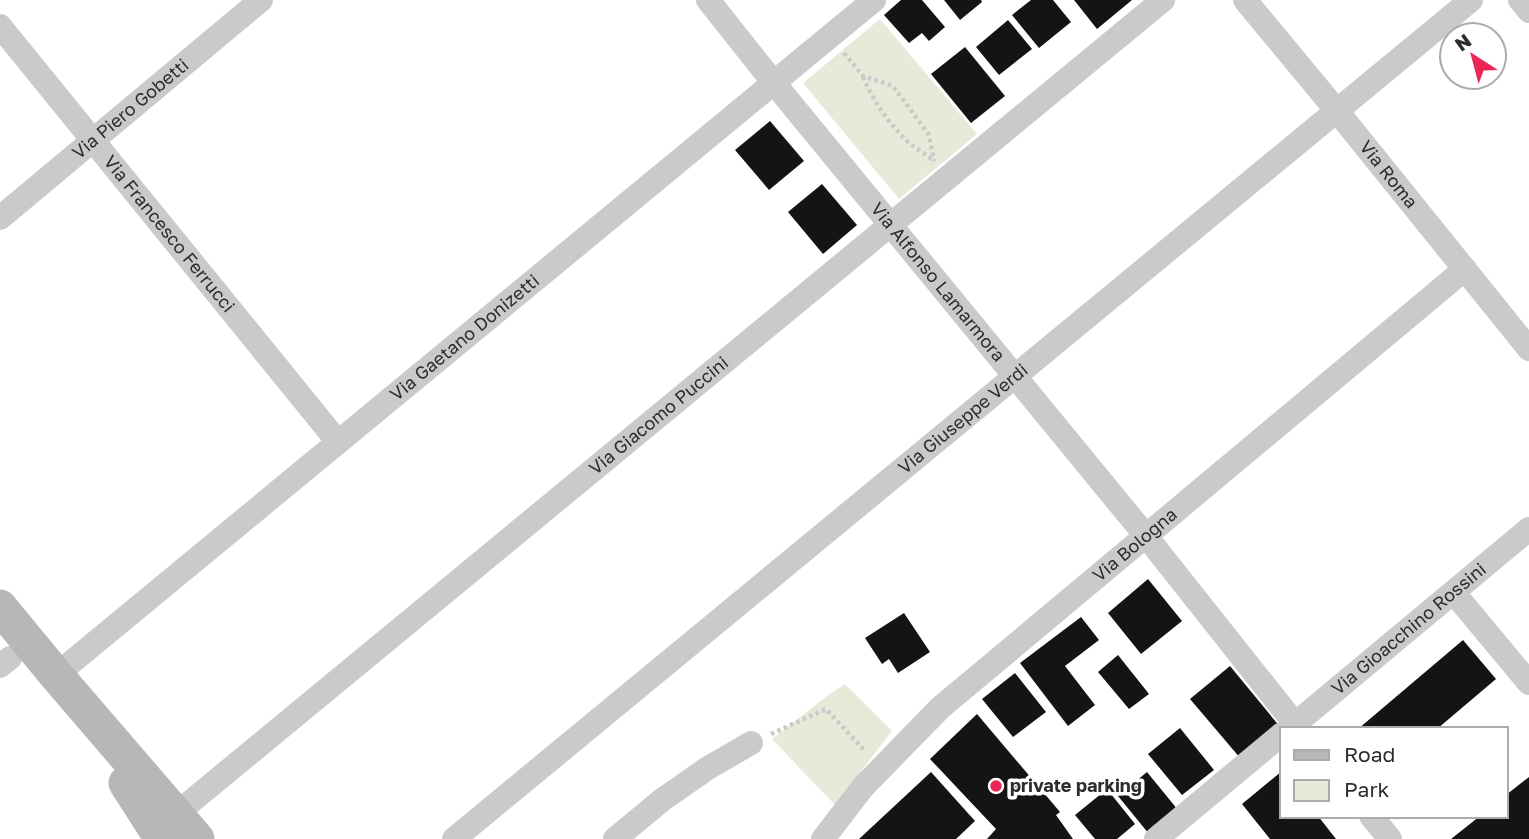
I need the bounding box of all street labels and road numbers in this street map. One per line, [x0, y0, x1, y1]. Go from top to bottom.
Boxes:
street label: Via Piero Gobetti [67, 53, 192, 163]
street label: Via Roma [1355, 136, 1423, 212]
street label: Via Francesco Ferrucci [100, 150, 240, 316]
street label: Via Alfonso Lamarmora [867, 198, 1010, 366]
street label: Via Gaetano Donizetti [385, 269, 543, 405]
street label: Via Giacomo Puccini [584, 351, 732, 479]
street label: Via Giuseppe Verdi [893, 358, 1032, 478]
street label: Via Bologna [1088, 503, 1181, 586]
street label: Via Gioacchino Rossini [1326, 558, 1490, 699]

